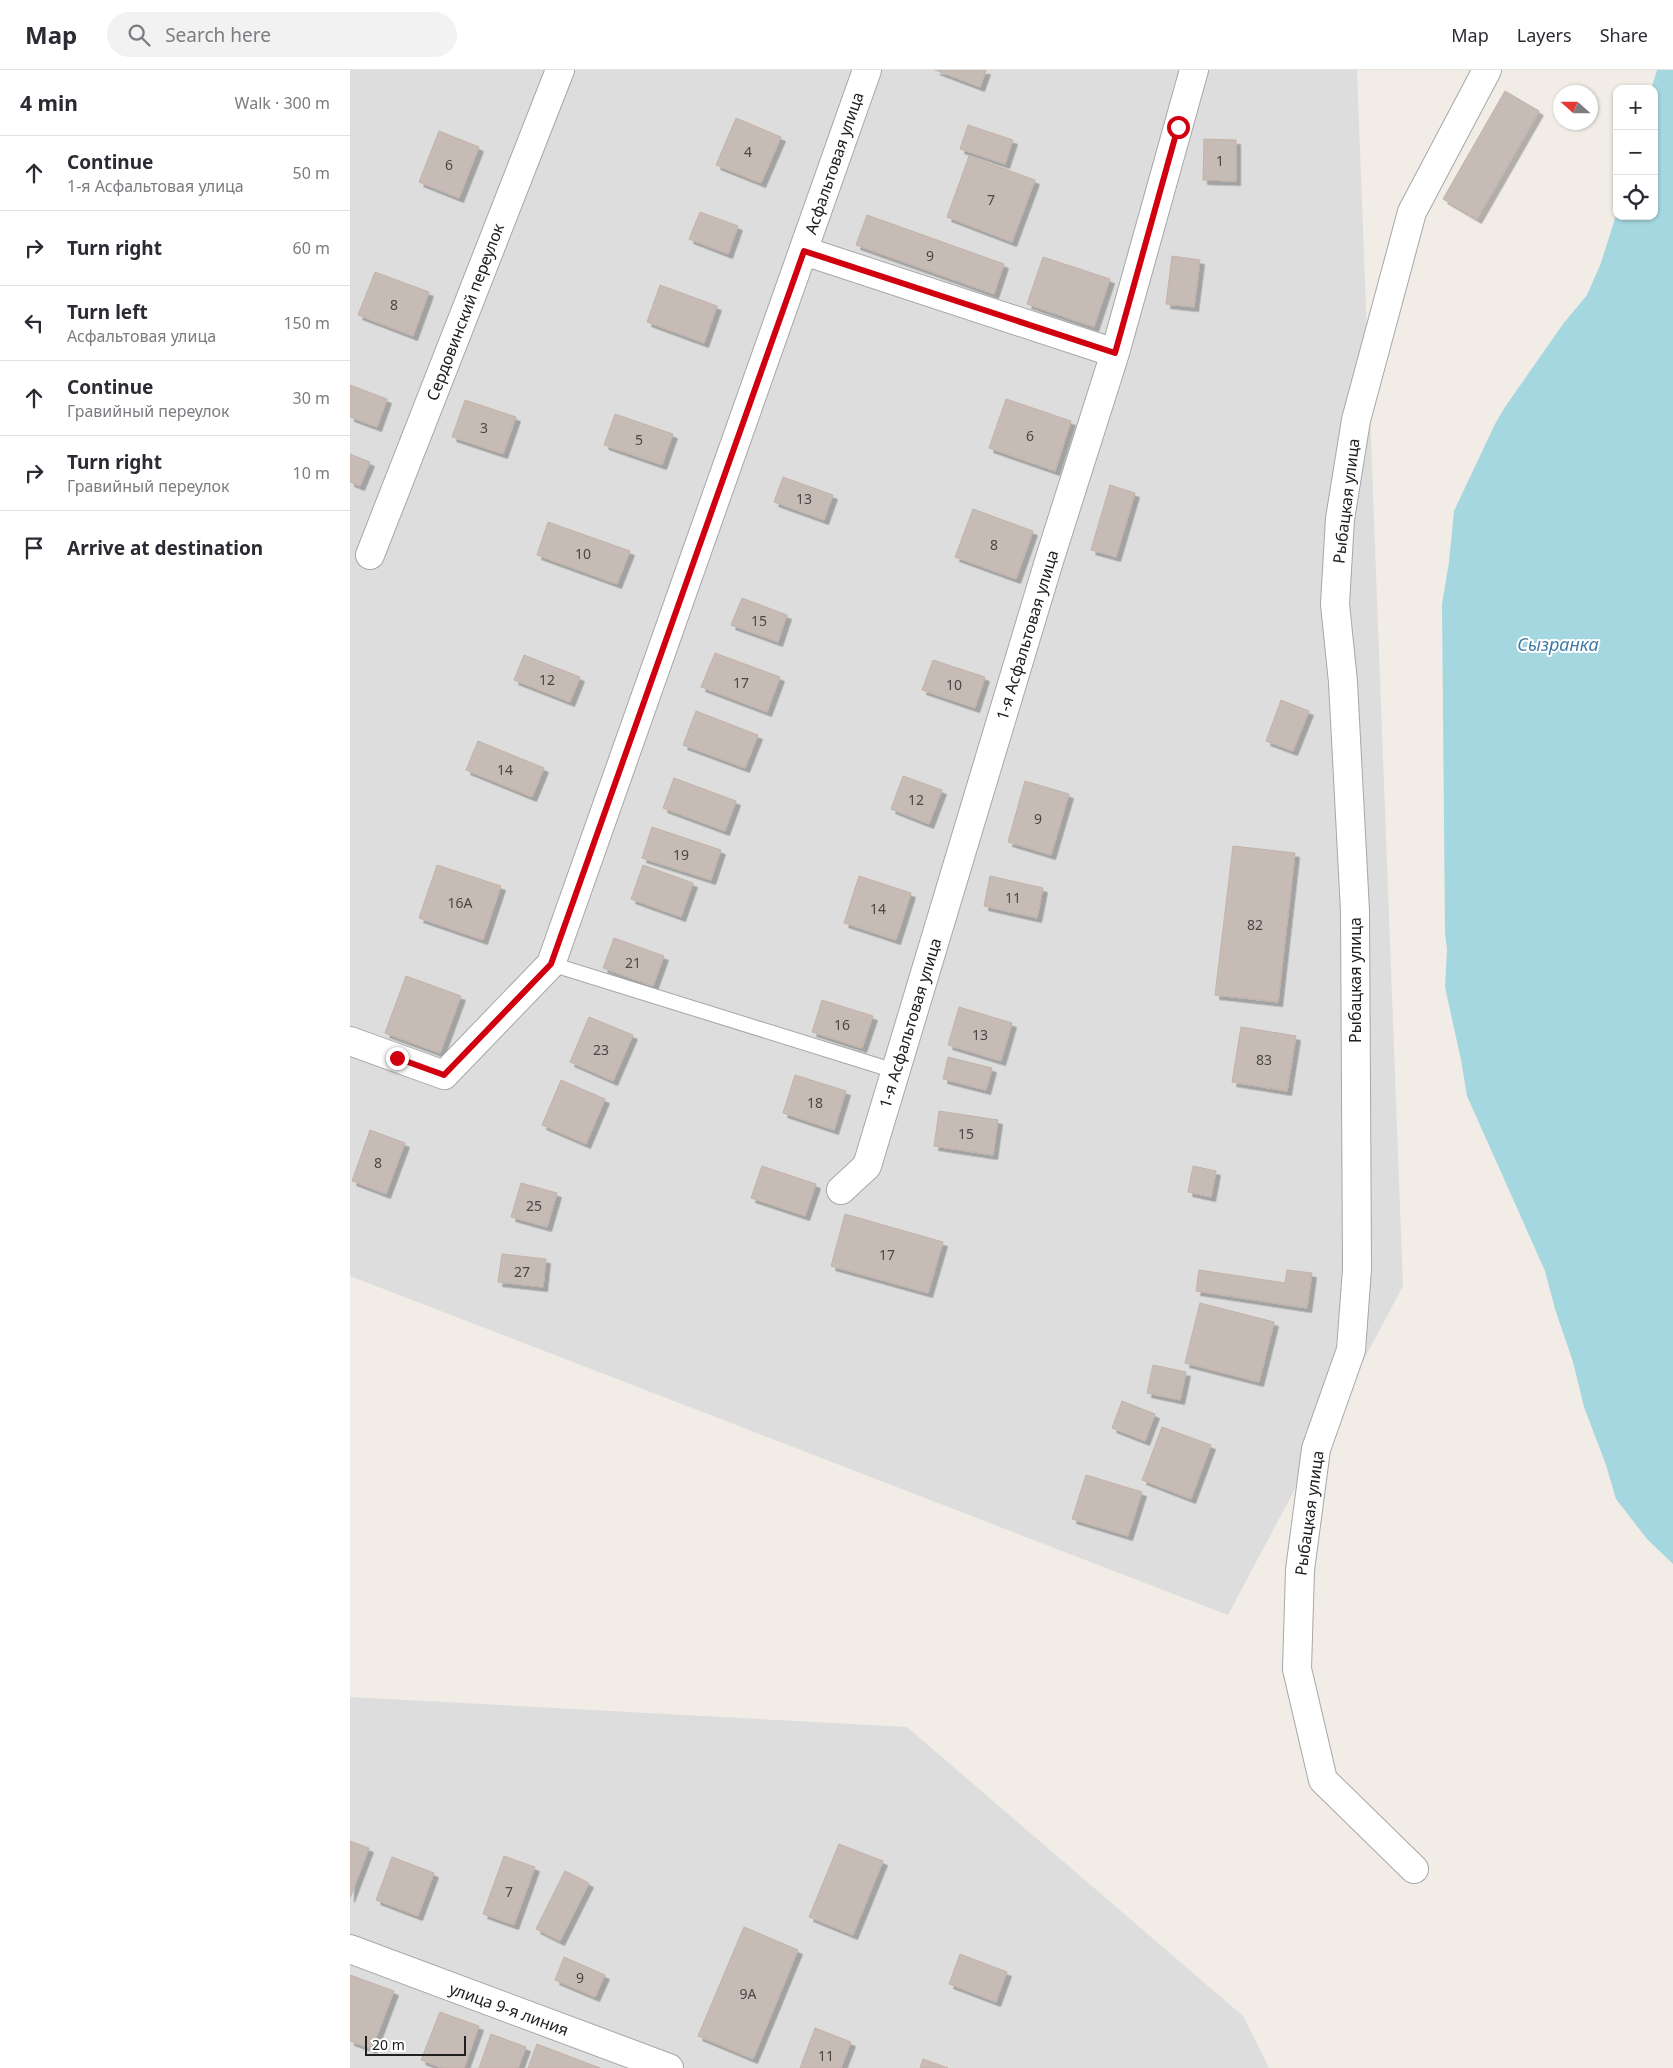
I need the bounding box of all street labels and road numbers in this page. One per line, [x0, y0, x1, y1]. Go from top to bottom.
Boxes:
street label: Асфальтовая улица [799, 89, 869, 237]
street label: Сердовинский переулок [421, 220, 509, 404]
street label: Рыбацкая улица [1327, 437, 1365, 565]
street label: 1-я Асфальтовая улица [991, 547, 1063, 723]
street label: Рыбацкая улица [1344, 917, 1366, 1043]
street label: 1-я Асфальтовая улица [874, 935, 946, 1111]
street label: Рыбацкая улица [1289, 1449, 1329, 1577]
street label: улица 9-я линия [446, 1977, 572, 2041]

